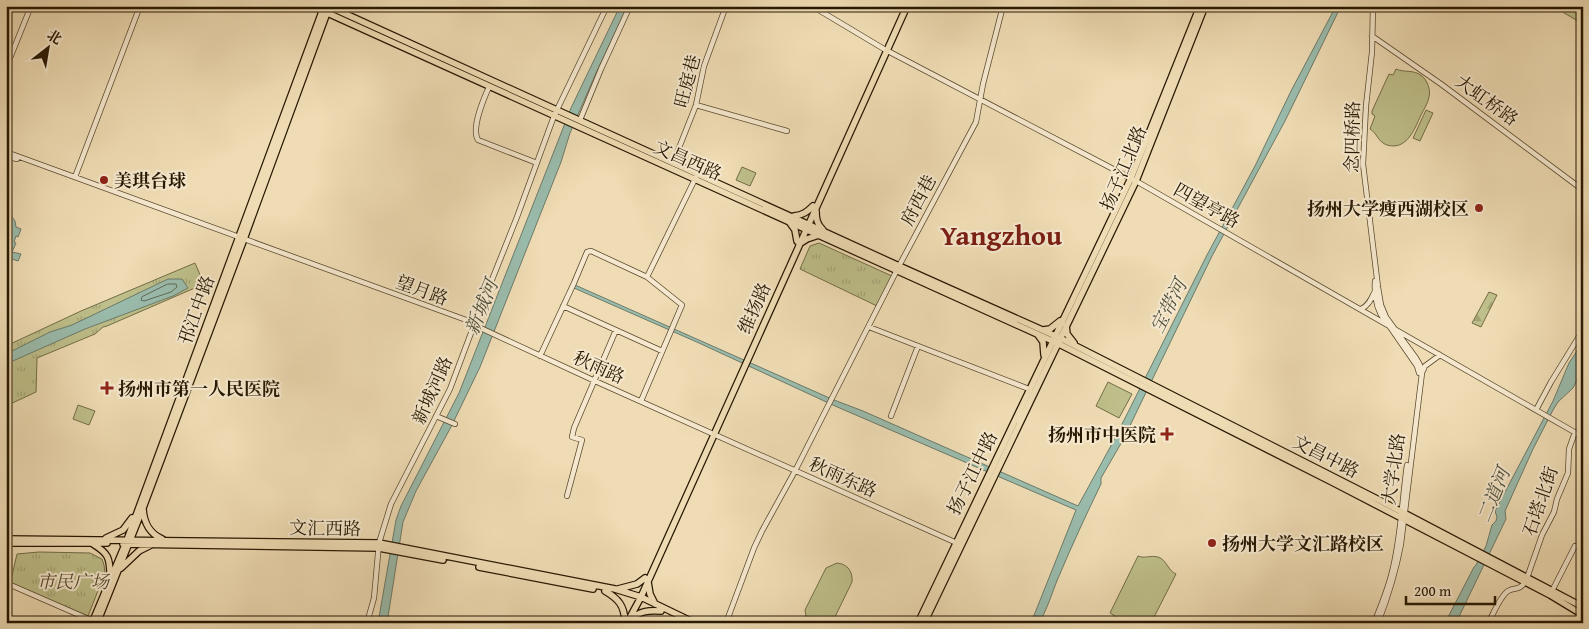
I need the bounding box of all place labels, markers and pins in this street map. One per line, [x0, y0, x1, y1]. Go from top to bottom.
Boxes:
place label: 美琪台球 [114, 167, 186, 194]
marker: 美琪台球 [98, 174, 110, 186]
place label: 扬州大学瘦西湖校区 [1307, 195, 1469, 222]
marker: 扬州大学瘦西湖校区 [1473, 202, 1485, 214]
place label: 扬州市第一人民医院 [118, 375, 280, 402]
marker: 扬州市第一人民医院 [100, 381, 114, 395]
place label: 扬州市中医院 [1048, 421, 1156, 448]
marker: 扬州市中医院 [1160, 427, 1174, 441]
place label: 扬州大学文汇路校区 [1222, 530, 1384, 557]
marker: 扬州大学文汇路校区 [1206, 537, 1218, 549]

